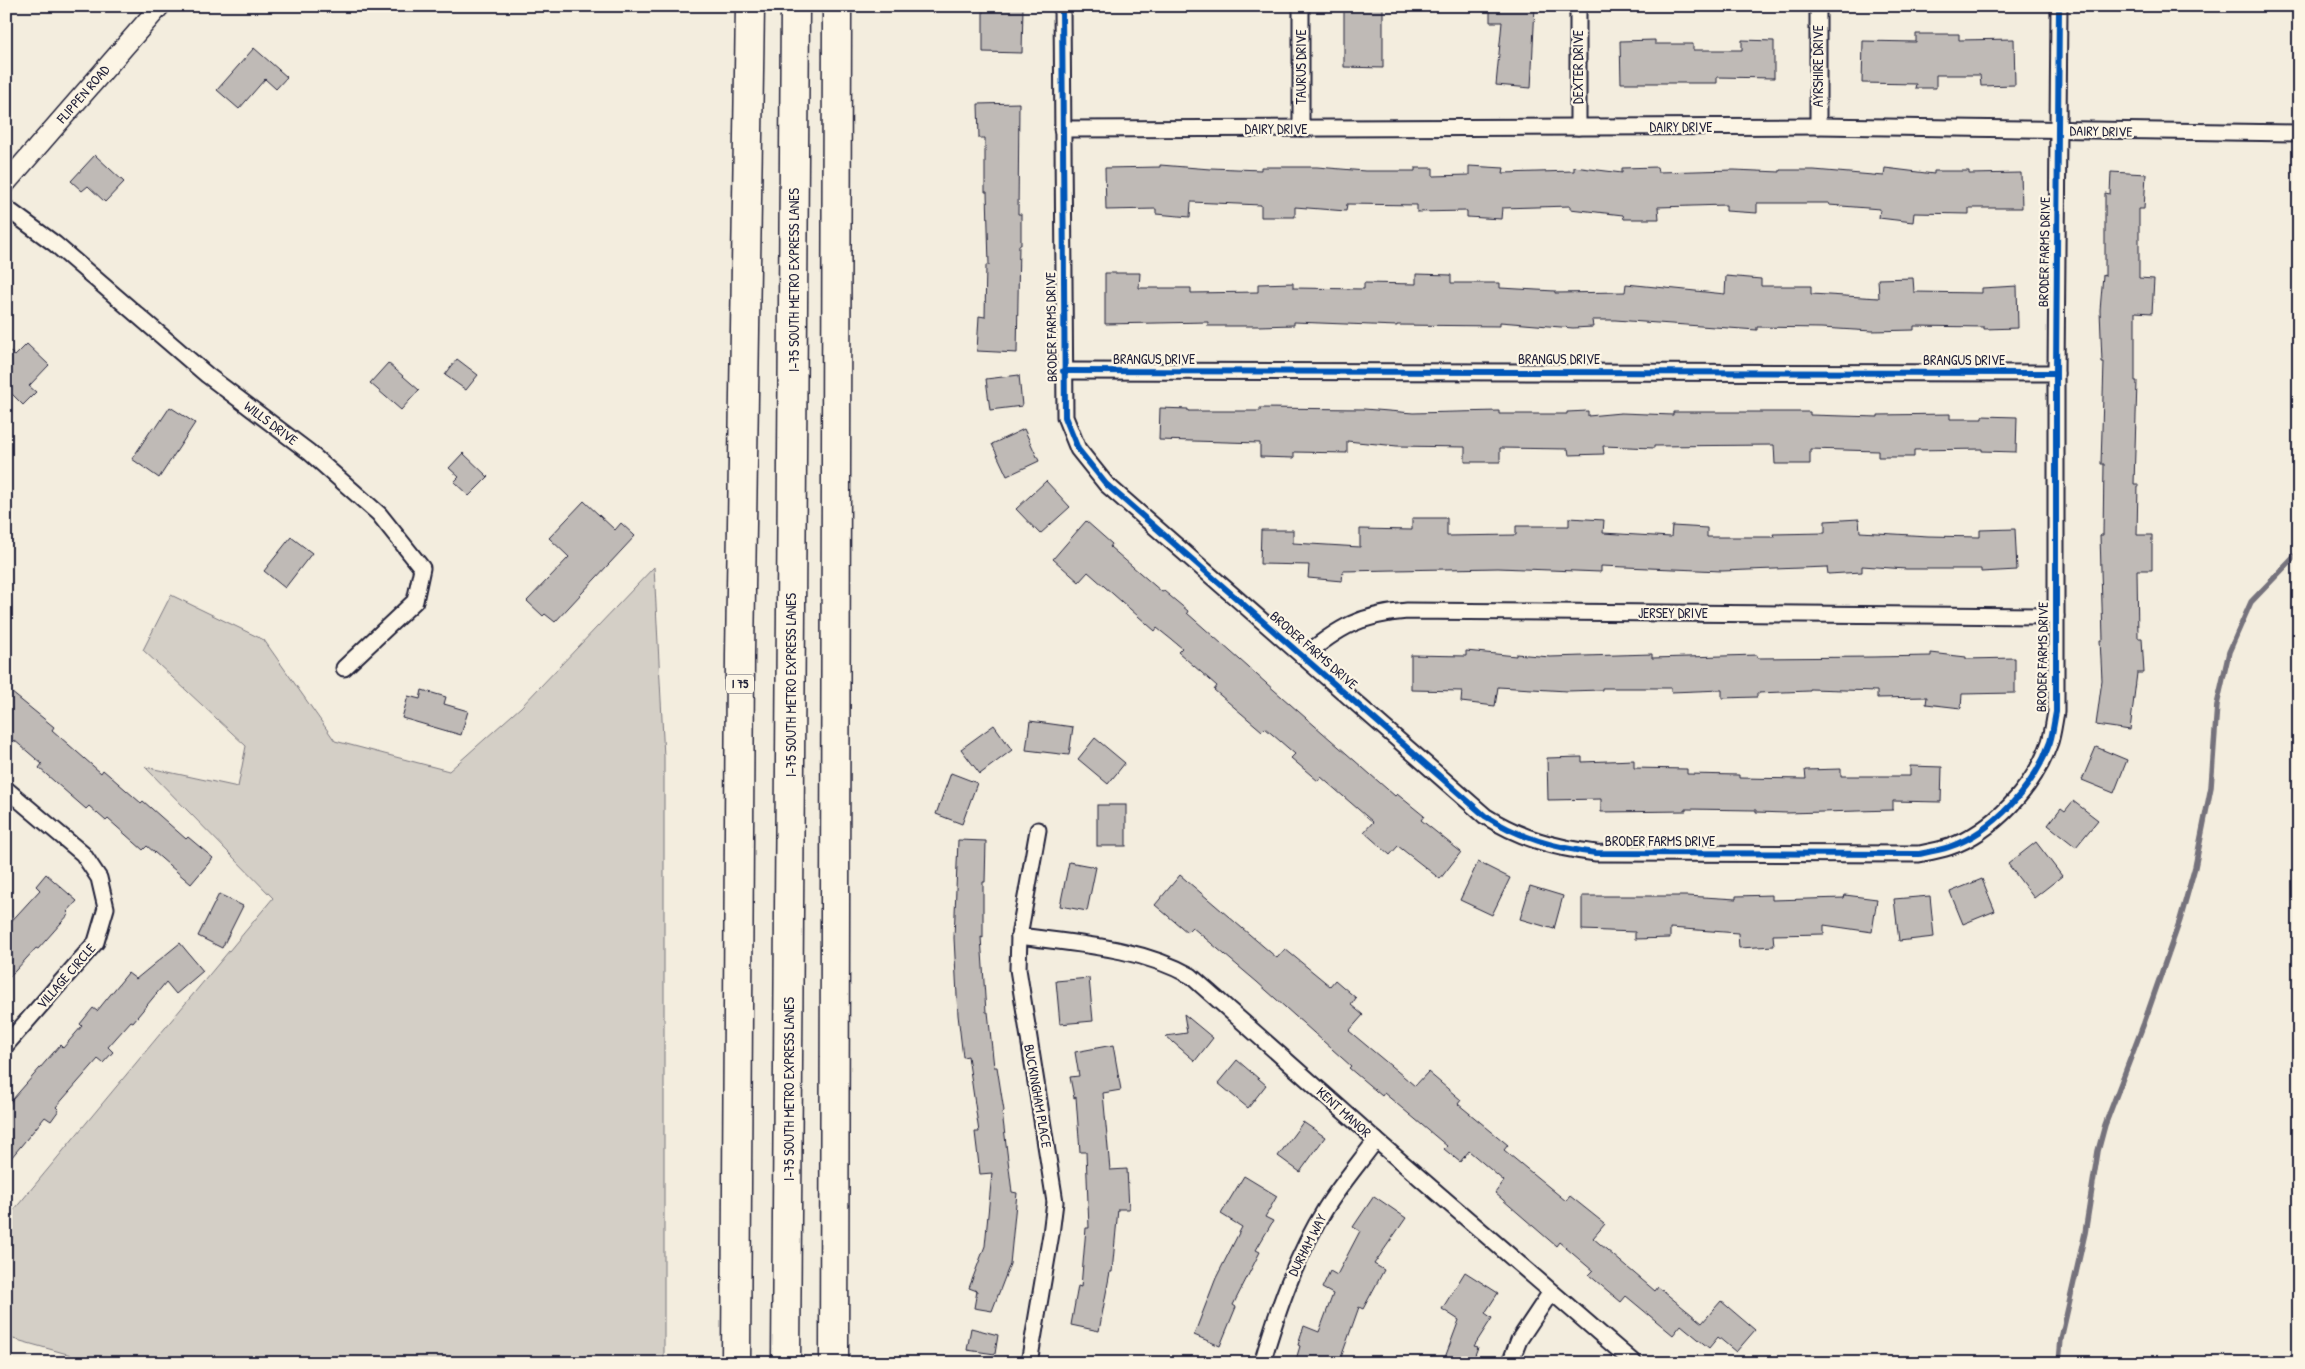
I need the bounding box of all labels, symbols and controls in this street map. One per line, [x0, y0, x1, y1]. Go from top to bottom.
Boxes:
street label: AYRSHIRE DRIVE [1808, 25, 1827, 107]
street label: TAURUS DRIVE [1291, 29, 1310, 105]
street label: DEXTER DRIVE [1568, 30, 1587, 104]
street label: FLIPPEN ROAD [51, 60, 114, 128]
street label: DAIRY DRIVE [1650, 117, 1712, 136]
street label: DAIRY DRIVE [1245, 119, 1307, 138]
street label: DAIRY DRIVE [2069, 120, 2133, 141]
street label: I-75 SOUTH METRO EXPRESS LANES [784, 188, 803, 372]
street label: BRODER FARMS DRIVE [2033, 197, 2054, 307]
street label: BRODER FARMS DRIVE [1040, 272, 1061, 382]
street label: BRANGUS DRIVE [1113, 349, 1195, 368]
street label: BRANGUS DRIVE [1518, 349, 1600, 368]
street label: BRANGUS DRIVE [1923, 350, 2005, 369]
street label: WILLS DRIVE [241, 396, 302, 449]
street label: I-75 SOUTH METRO EXPRESS LANES [781, 593, 800, 777]
street label: BRODER FARMS DRIVE [2031, 602, 2052, 712]
street label: JERSEY DRIVE [1638, 603, 1708, 622]
street label: BRODER FARMS DRIVE [1266, 606, 1362, 693]
road number: I 75 [726, 674, 754, 694]
street label: BRODER FARMS DRIVE [1605, 831, 1715, 850]
street label: VILLAGE CIRCLE [32, 939, 99, 1012]
street label: I-75 SOUTH METRO EXPRESS LANES [779, 997, 798, 1181]
street label: BUCKINGHAM PLACE [1020, 1043, 1057, 1149]
street label: KENT MANOR [1313, 1082, 1376, 1141]
street label: DURHAM WAY [1283, 1210, 1331, 1279]

